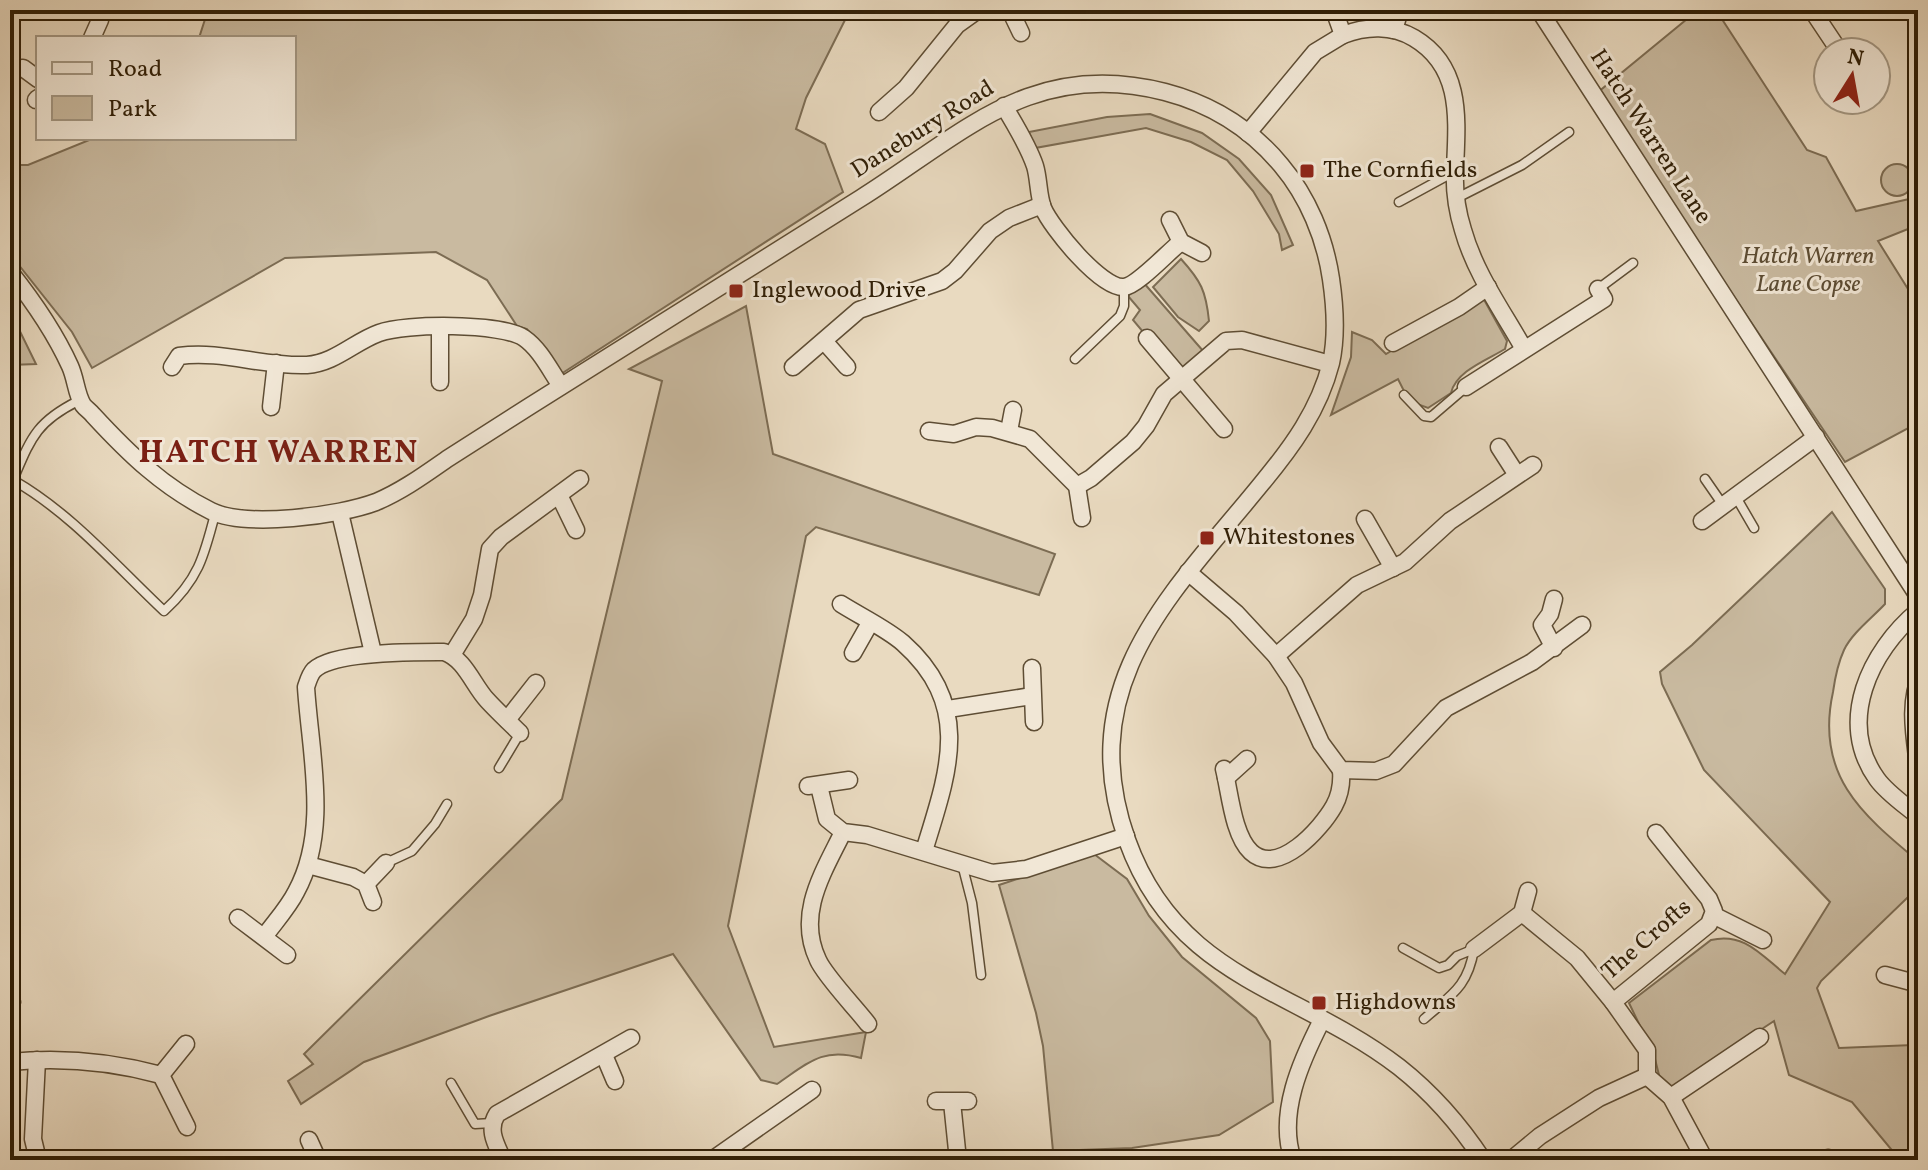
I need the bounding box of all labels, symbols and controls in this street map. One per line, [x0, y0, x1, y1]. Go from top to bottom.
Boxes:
legend [36, 36, 296, 140]
north arrow [1812, 36, 1892, 116]
text: N [1845, 42, 1866, 76]
street label: Hatch Warren Lane [1581, 43, 1719, 231]
text: Road [108, 53, 162, 87]
street label: Danebury Road [845, 72, 1001, 188]
text: Park [108, 93, 157, 127]
place label: The Cornfields [1323, 154, 1477, 188]
marker: The Cornfields [1298, 162, 1316, 180]
park label: Hatch Warren Lane Copse [1742, 240, 1874, 302]
place label: Inglewood Drive [752, 274, 926, 308]
marker: Inglewood Drive [727, 282, 745, 300]
district label: HATCH WARREN [139, 432, 419, 476]
place label: Whitestones [1223, 521, 1355, 555]
marker: Whitestones [1198, 529, 1216, 547]
street label: The Crofts [1595, 891, 1699, 989]
place label: Highdowns [1335, 986, 1456, 1020]
marker: Highdowns [1310, 994, 1328, 1012]

